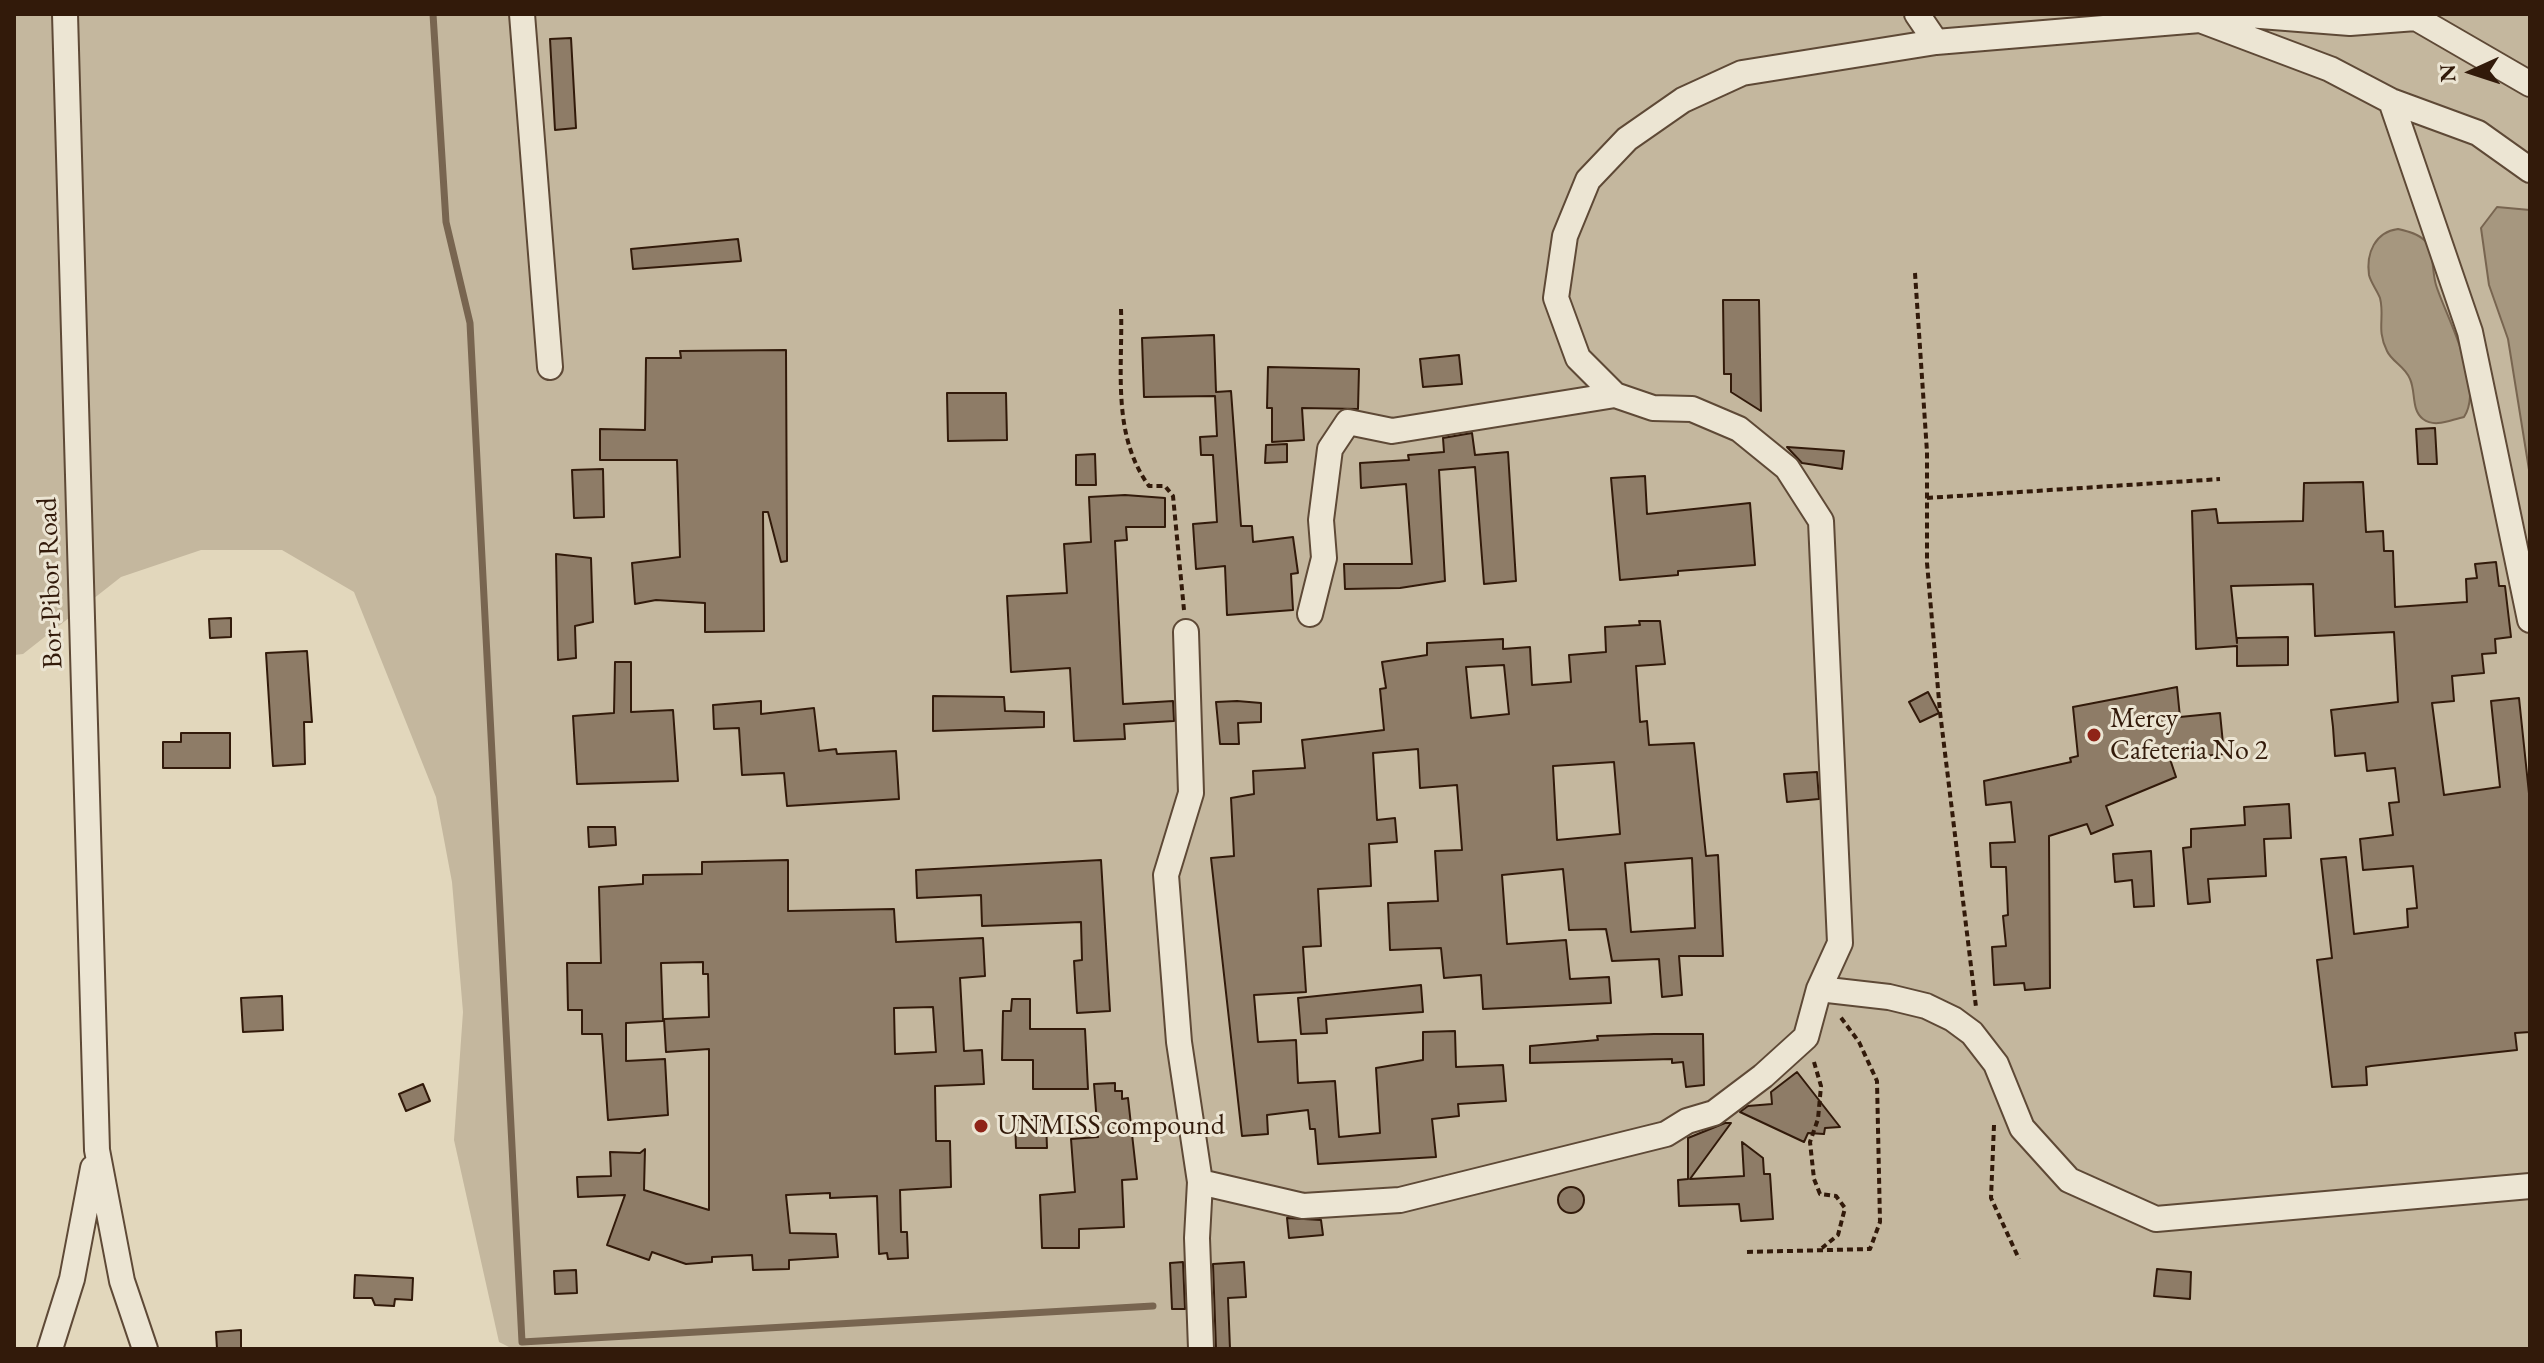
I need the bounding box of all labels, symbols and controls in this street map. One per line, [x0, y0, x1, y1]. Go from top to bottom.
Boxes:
north arrow [2432, 32, 2512, 112]
text: N [2433, 64, 2462, 83]
street label: Bor-Pibor Road [31, 497, 71, 669]
place label: Mercy Cafeteria No 2 [2110, 702, 2268, 768]
marker: Mercy Cafeteria No 2 [2085, 726, 2103, 744]
place label: UNMISS compound [997, 1109, 1225, 1143]
marker: UNMISS compound [972, 1117, 990, 1135]

